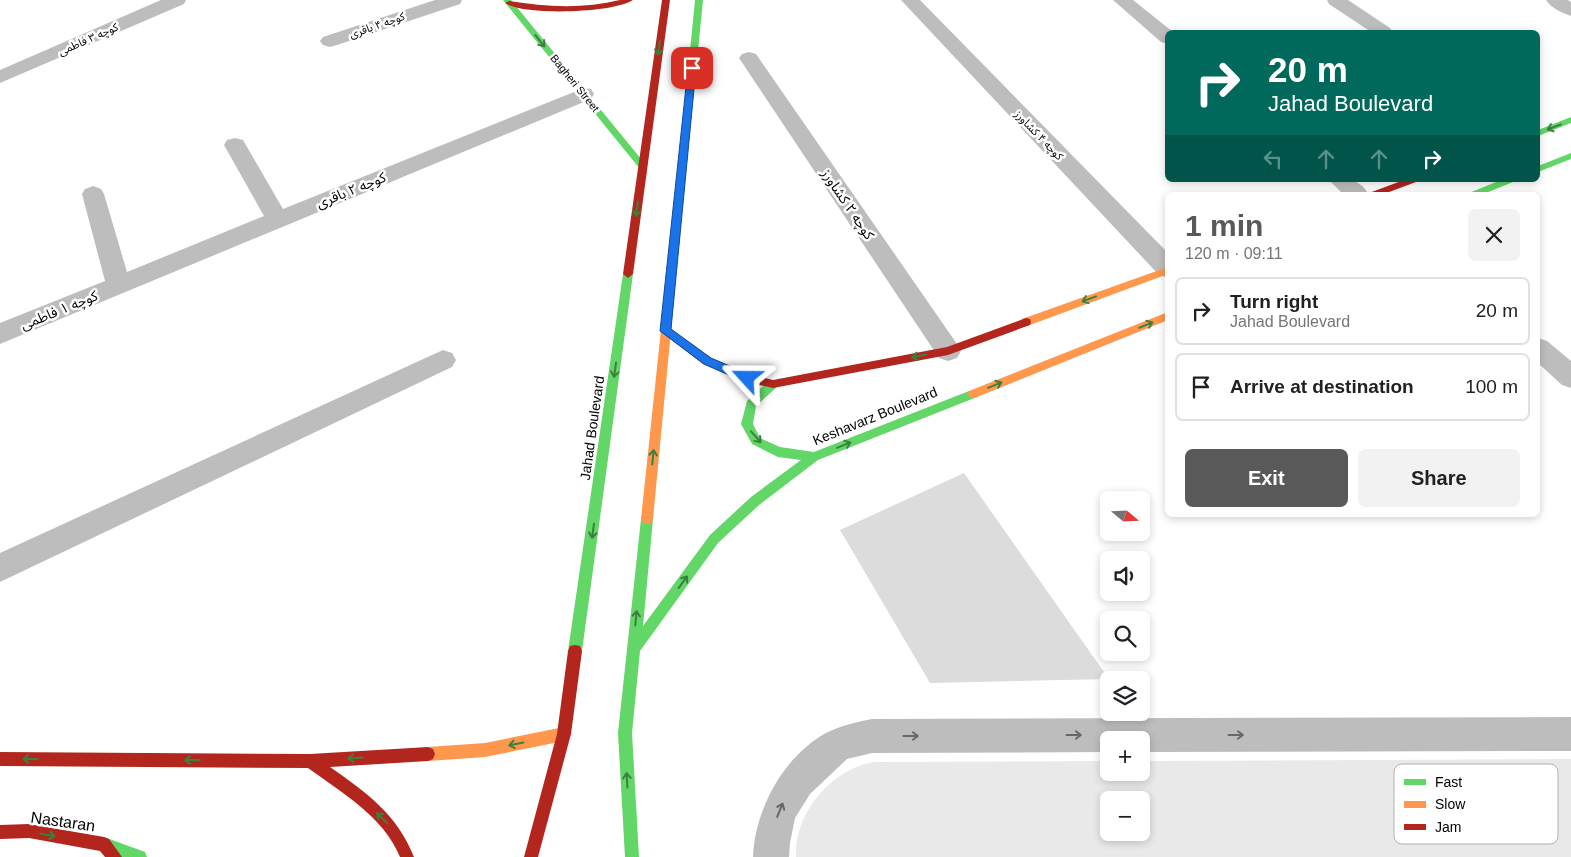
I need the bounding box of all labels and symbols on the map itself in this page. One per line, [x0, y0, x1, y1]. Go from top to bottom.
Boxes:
street label: کوچه ۴ باقری [348, 10, 407, 42]
street label: کوچه ۳ فاطمی [56, 20, 121, 59]
one-way arrow [535, 34, 546, 47]
one-way arrow [654, 40, 664, 56]
pin [671, 47, 713, 89]
street label: Bagheri Street [548, 52, 602, 114]
street label: کوچه ۴ کشاورز [1010, 107, 1066, 164]
one-way arrow [1547, 122, 1562, 132]
street label: کوچه ۲ کشاورز [816, 165, 878, 244]
street label: کوچه ۲ باقری [314, 169, 389, 213]
one-way arrow [632, 201, 642, 217]
street label: کوچه ۱ فاطمی [18, 287, 101, 335]
one-way arrow [1082, 295, 1097, 304]
one-way arrow [1138, 319, 1153, 329]
position arrow [720, 351, 772, 403]
one-way arrow [911, 352, 927, 362]
one-way arrow [610, 362, 620, 378]
street label: Jahad Boulevard [577, 375, 607, 481]
one-way arrow [987, 379, 1002, 389]
street label: Keshavarz Boulevard [810, 384, 940, 448]
one-way arrow [749, 430, 761, 443]
one-way arrow [836, 440, 851, 449]
one-way arrow [648, 449, 657, 465]
north arrow [1100, 491, 1150, 541]
one-way arrow [587, 523, 597, 539]
one-way arrow [677, 576, 688, 589]
one-way arrow [631, 611, 641, 627]
one-way arrow [1066, 730, 1082, 740]
one-way arrow [1228, 730, 1244, 740]
one-way arrow [903, 731, 919, 741]
one-way arrow [509, 739, 525, 749]
one-way arrow [22, 754, 38, 764]
one-way arrow [347, 754, 363, 763]
one-way arrow [185, 755, 201, 765]
legend [1394, 764, 1558, 844]
one-way arrow [623, 772, 632, 788]
text: Fast [1435, 774, 1462, 790]
text: Slow [1435, 796, 1466, 812]
one-way arrow [776, 803, 786, 818]
street label: Nastaran [30, 809, 96, 834]
one-way arrow [375, 812, 388, 824]
text: Jam [1435, 819, 1461, 835]
one-way arrow [40, 830, 56, 840]

